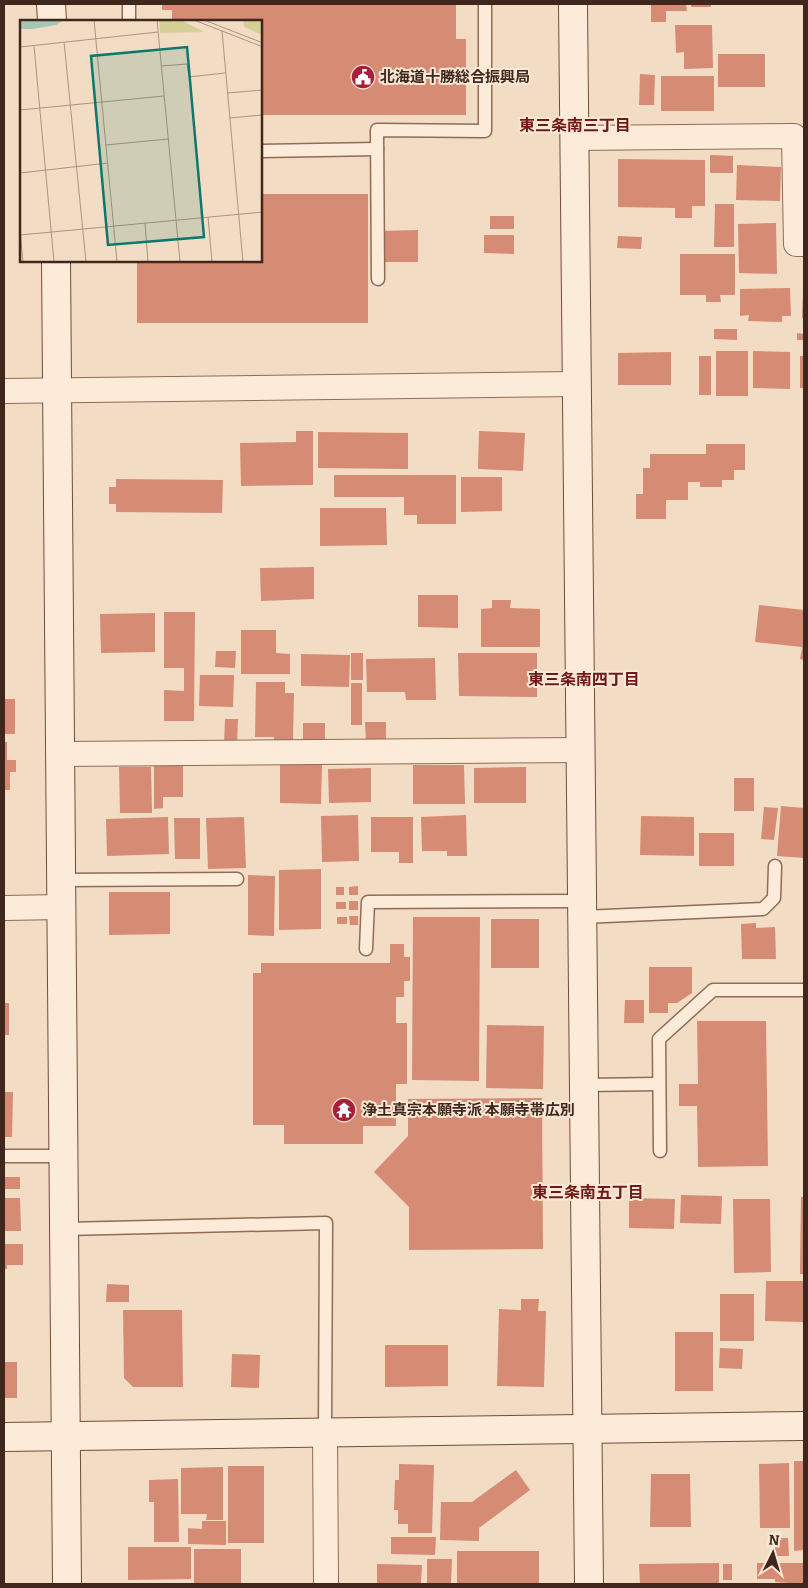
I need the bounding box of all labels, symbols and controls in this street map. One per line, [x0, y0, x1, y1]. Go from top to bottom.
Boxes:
inset map [20, 20, 262, 262]
public building icon: 北海道十勝総合振興局 [350, 64, 376, 90]
place label: 北海道十勝総合振興局 [380, 68, 530, 86]
district label: 東三条南三丁目 [519, 116, 631, 135]
district label: 東三条南四丁目 [528, 670, 640, 689]
temple icon: 浄土真宗本願寺派 本願寺帯広別 [331, 1097, 357, 1123]
place label: 浄土真宗本願寺派 本願寺帯広別 [362, 1101, 575, 1119]
district label: 東三条南五丁目 [532, 1183, 644, 1202]
north arrow [748, 1528, 798, 1578]
text: N [768, 1532, 780, 1550]

